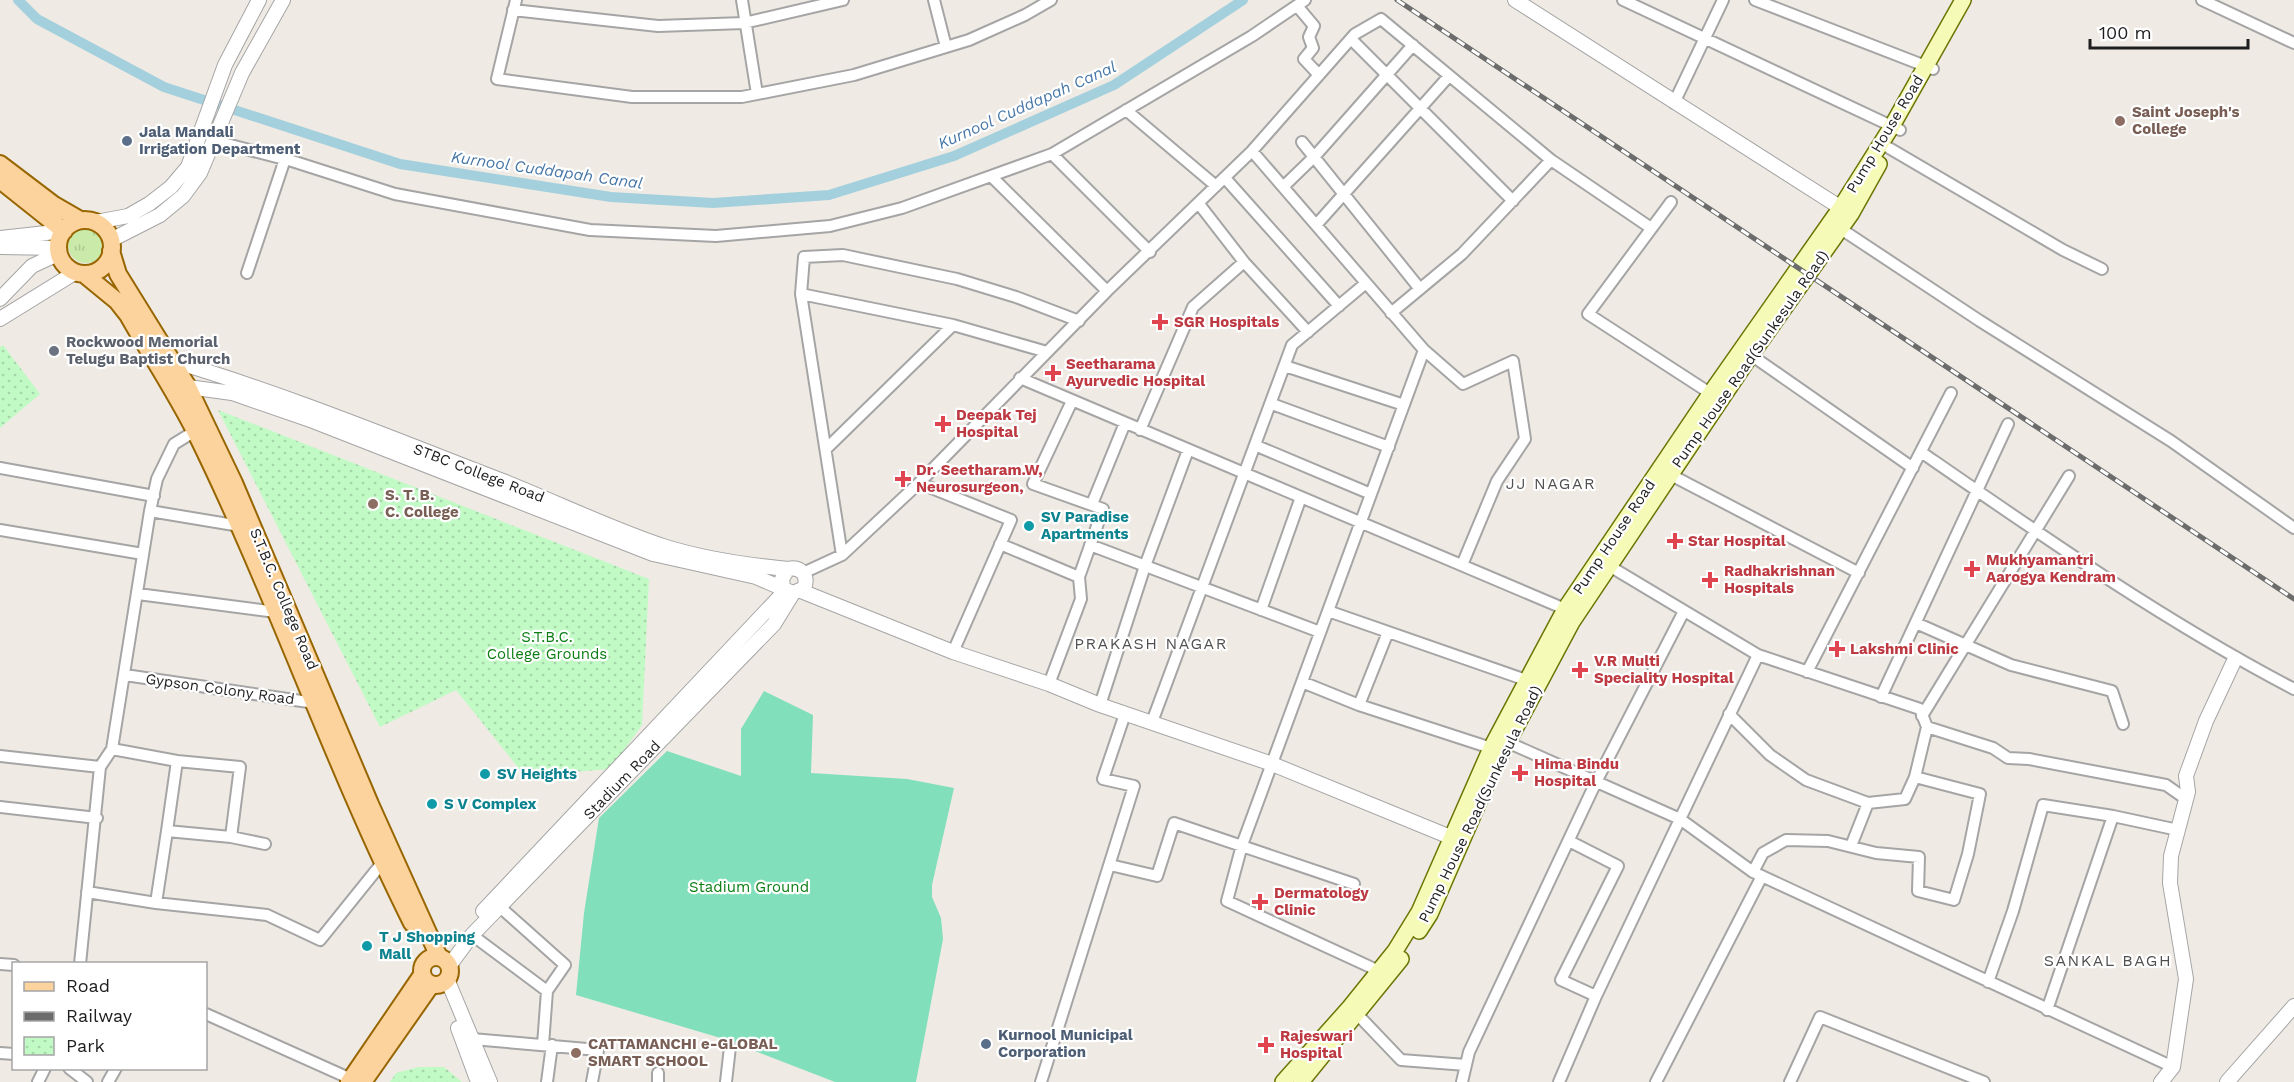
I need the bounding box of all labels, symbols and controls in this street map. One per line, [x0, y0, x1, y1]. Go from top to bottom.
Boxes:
scale bar [2090, 12, 2248, 50]
text: 100 m [2099, 22, 2152, 43]
water label: Kurnool Cuddapah Canal [935, 57, 1119, 153]
street label: Pump House Road [1843, 72, 1927, 196]
place label: Saint Joseph's College [2132, 103, 2240, 138]
marker: Saint Joseph's College [2113, 114, 2127, 128]
place label: Jala Mandali Irrigation Department [139, 123, 301, 158]
marker: Jala Mandali Irrigation Department [120, 134, 134, 148]
water label: Kurnool Cuddapah Canal [450, 147, 644, 193]
street label: Pump House Road(Sunkesula Road) [1668, 247, 1832, 471]
marker: SGR Hospitals [1151, 313, 1169, 331]
place label: SGR Hospitals [1174, 313, 1279, 331]
place label: Rockwood Memorial Telugu Baptist Church [66, 333, 230, 368]
marker: Rockwood Memorial Telugu Baptist Church [47, 344, 61, 358]
place label: Seetharama Ayurvedic Hospital [1066, 355, 1205, 390]
marker: Seetharama Ayurvedic Hospital [1044, 364, 1062, 382]
place label: Deepak Tej Hospital [956, 406, 1037, 441]
marker: Deepak Tej Hospital [934, 415, 952, 433]
street label: STBC College Road [411, 440, 547, 506]
place label: Dr. Seetharam.W, Neurosurgeon, [916, 461, 1043, 496]
marker: Dr. Seetharam.W, Neurosurgeon, [894, 470, 912, 488]
district label: JJ NAGAR [1506, 474, 1596, 493]
street label: Pump House Road [1569, 476, 1659, 598]
place label: S. T. B. C. College [385, 486, 459, 521]
marker: S. T. B. C. College [366, 497, 380, 511]
place label: SV Paradise Apartments [1041, 508, 1129, 543]
marker: SV Paradise Apartments [1022, 519, 1036, 533]
street label: S.T.B.C. College Road [246, 526, 322, 672]
marker: Star Hospital [1666, 532, 1684, 550]
place label: Star Hospital [1688, 532, 1786, 550]
place label: Mukhyamantri Aarogya Kendram [1986, 551, 2116, 586]
marker: Mukhyamantri Aarogya Kendram [1963, 560, 1981, 578]
place label: Radhakrishnan Hospitals [1724, 562, 1835, 597]
marker: Radhakrishnan Hospitals [1701, 571, 1719, 589]
park label: S.T.B.C. College Grounds [487, 628, 607, 663]
district label: PRAKASH NAGAR [1074, 634, 1228, 653]
marker: Lakshmi Clinic [1828, 640, 1846, 658]
place label: Lakshmi Clinic [1850, 640, 1959, 658]
place label: V.R Multi Speciality Hospital [1594, 652, 1734, 687]
marker: V.R Multi Speciality Hospital [1571, 661, 1589, 679]
street label: Gypson Colony Road [144, 670, 296, 708]
street label: Pump House Road(Sunkesula Road) [1415, 683, 1545, 925]
street label: Stadium Road [580, 737, 664, 823]
place label: Hima Bindu Hospital [1534, 755, 1619, 790]
marker: Hima Bindu Hospital [1511, 764, 1529, 782]
place label: SV Heights [497, 765, 577, 783]
marker: SV Heights [478, 767, 492, 781]
place label: S V Complex [444, 795, 537, 813]
marker: S V Complex [425, 797, 439, 811]
park label: Stadium Ground [689, 878, 809, 896]
place label: Dermatology Clinic [1274, 884, 1369, 919]
marker: Dermatology Clinic [1251, 893, 1269, 911]
place label: T J Shopping Mall [379, 928, 476, 963]
marker: T J Shopping Mall [360, 939, 374, 953]
district label: SANKAL BAGH [2044, 951, 2172, 970]
legend [12, 962, 207, 1070]
text: Road [66, 975, 110, 996]
text: Railway [66, 1005, 133, 1026]
place label: Kurnool Municipal Corporation [998, 1026, 1133, 1061]
place label: Rajeswari Hospital [1280, 1027, 1353, 1062]
text: Park [66, 1035, 105, 1056]
place label: CATTAMANCHI e-GLOBAL SMART SCHOOL [588, 1035, 778, 1070]
marker: Rajeswari Hospital [1257, 1036, 1275, 1054]
marker: Kurnool Municipal Corporation [979, 1037, 993, 1051]
marker: CATTAMANCHI e-GLOBAL SMART SCHOOL [569, 1046, 583, 1060]

